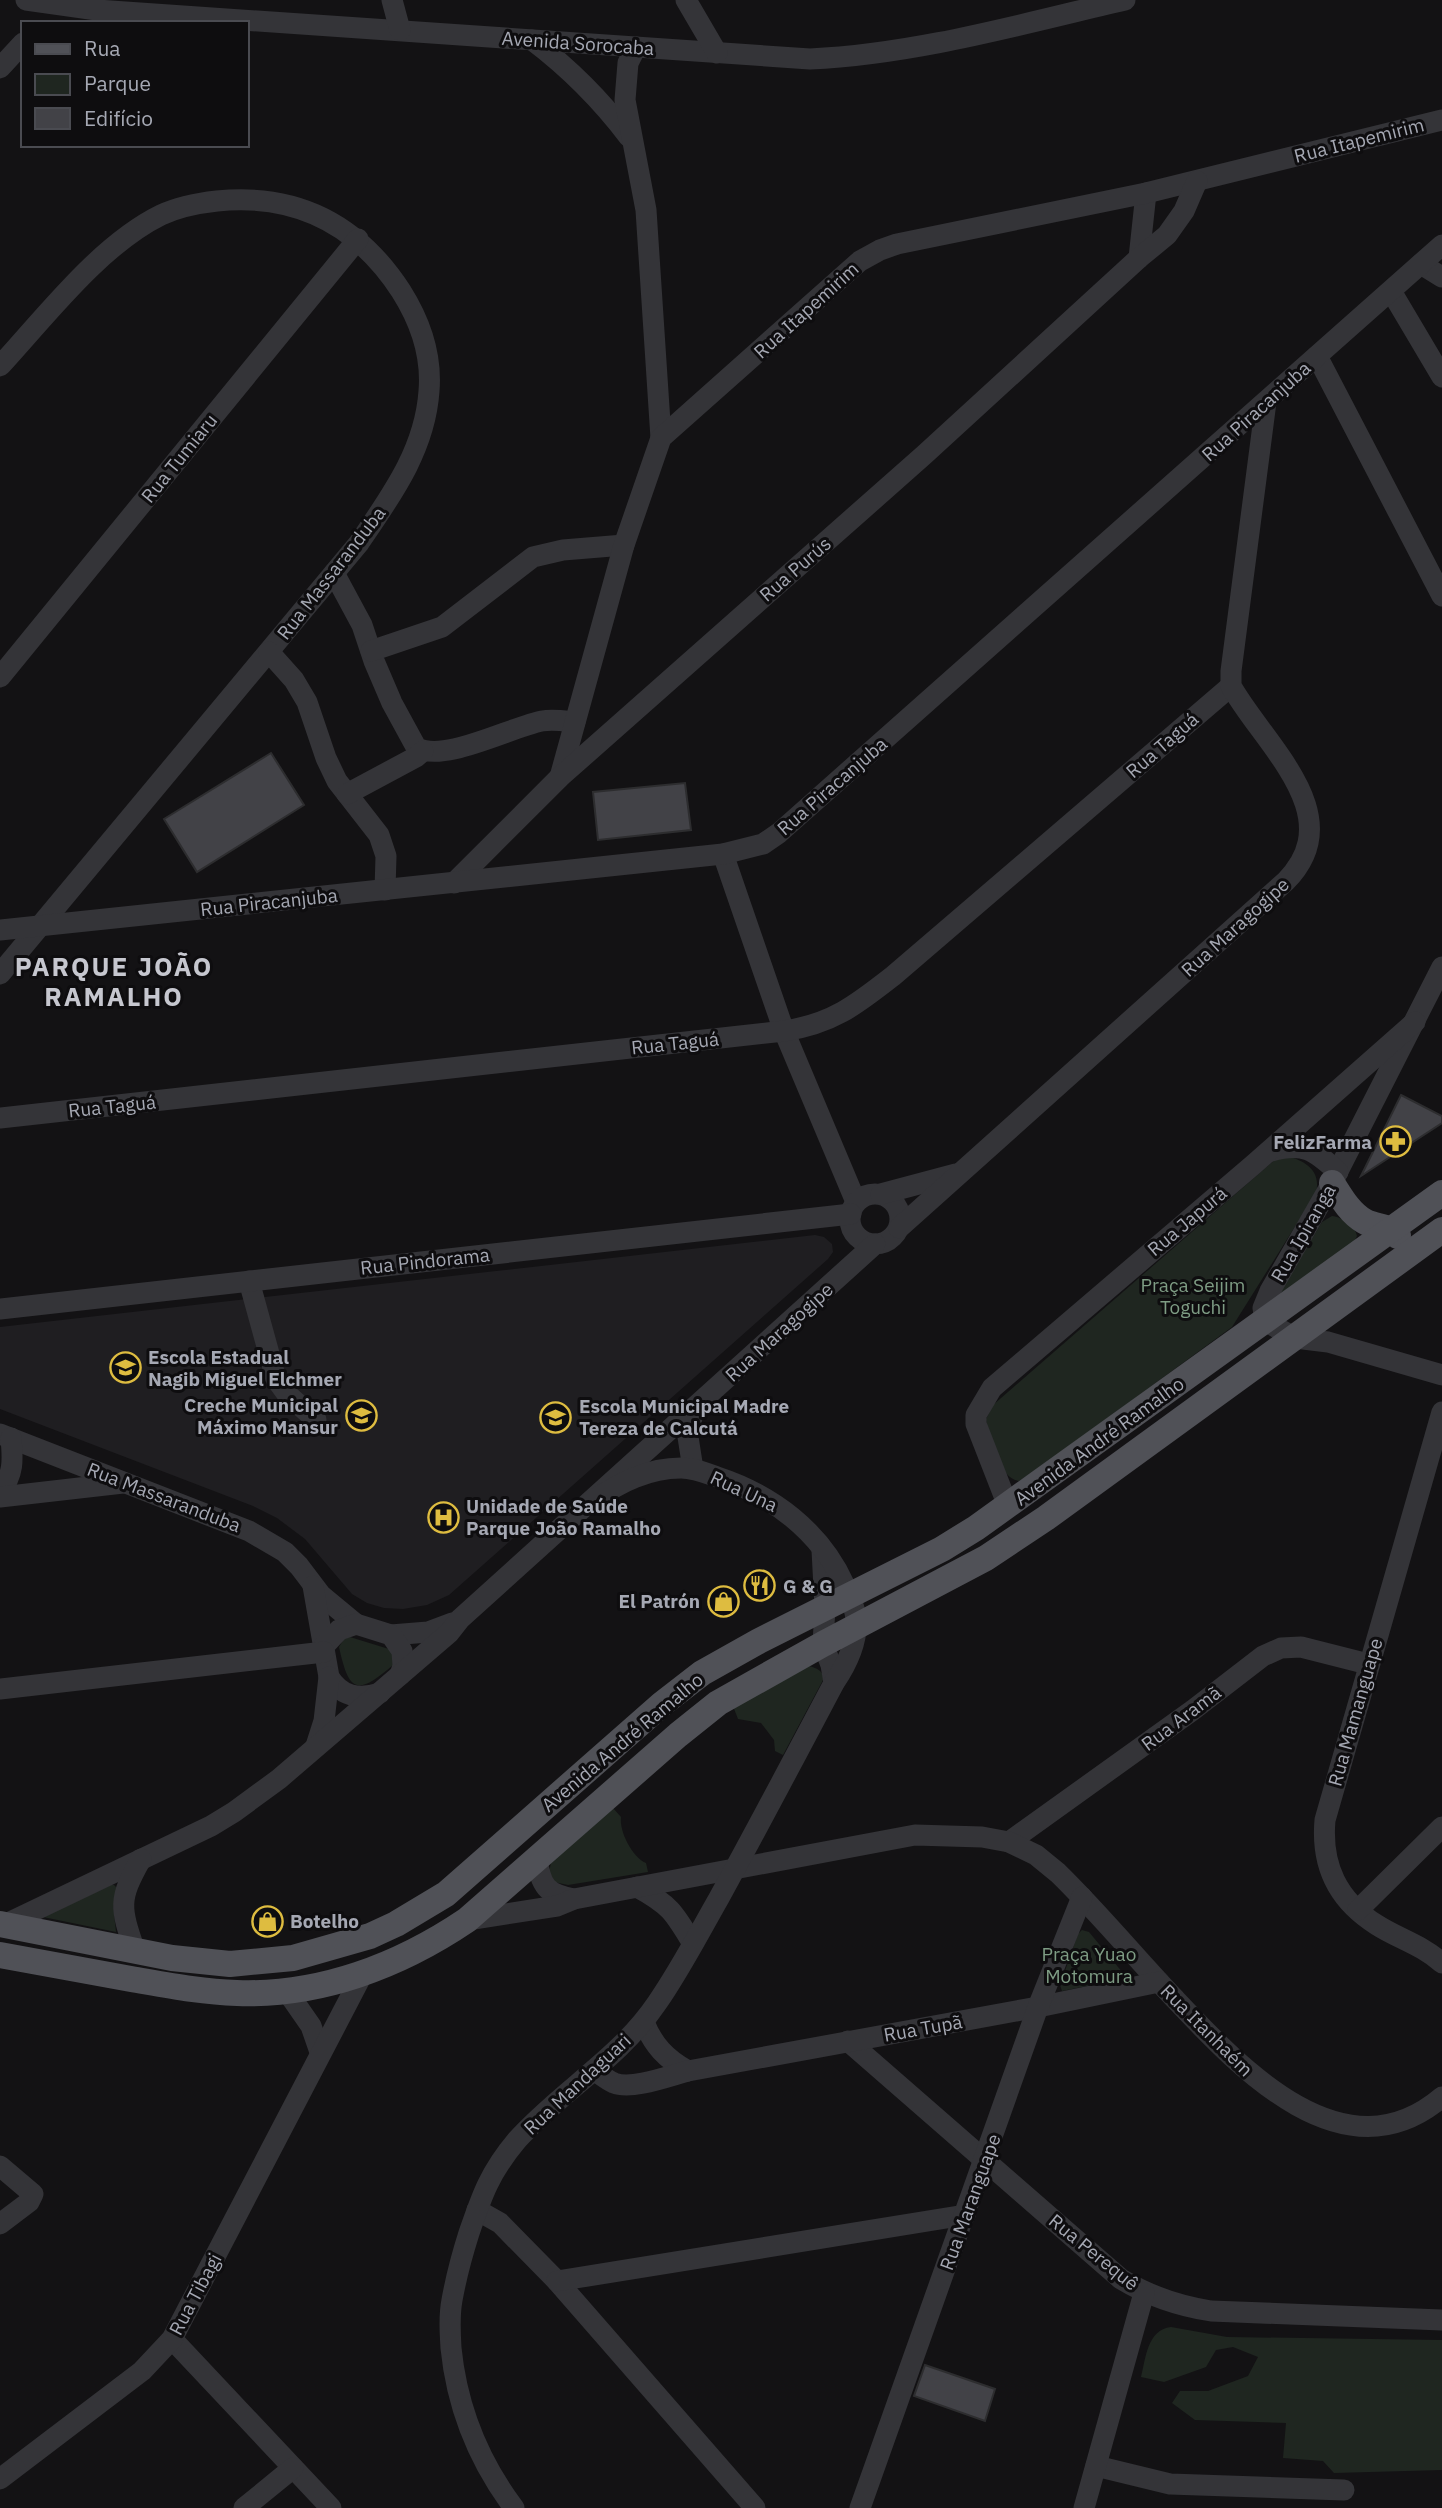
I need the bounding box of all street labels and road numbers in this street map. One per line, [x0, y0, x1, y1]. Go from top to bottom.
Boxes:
street label: Avenida Sorocaba [501, 26, 655, 60]
street label: Rua Itapemirim [1292, 112, 1426, 168]
street label: Rua Itapemirim [749, 257, 863, 363]
street label: Rua Piracanjuba [1197, 356, 1315, 466]
street label: Rua Tumiaru [136, 409, 222, 507]
street label: Rua Massaranduba [272, 502, 390, 644]
street label: Rua Purús [754, 531, 836, 607]
street label: Rua Taguá [1121, 707, 1203, 783]
street label: Rua Piracanjuba [772, 732, 892, 840]
street label: Rua Maragogipe [1176, 872, 1294, 982]
street label: Rua Piracanjuba [199, 883, 339, 921]
street label: Rua Taguá [630, 1026, 720, 1060]
street label: Rua Taguá [67, 1089, 157, 1123]
street label: Rua Ipiranga [1265, 1180, 1341, 1286]
street label: Rua Japurá [1142, 1181, 1232, 1261]
street label: Rua Pindorama [359, 1242, 491, 1280]
street label: Rua Maragogipe [720, 1277, 838, 1387]
street label: Avenida André Ramalho [1009, 1371, 1189, 1511]
street label: Rua Massaranduba [84, 1457, 244, 1537]
street label: Rua Una [707, 1465, 781, 1517]
street label: Rua Mamanguape [1322, 1635, 1388, 1789]
street label: Avenida André Ramalho [536, 1667, 708, 1817]
street label: Rua Aramã [1136, 1680, 1226, 1756]
street label: Rua Itanhaém [1156, 1979, 1258, 2081]
street label: Rua Tupã [882, 2009, 964, 2047]
street label: Rua Mandaguari [518, 2028, 636, 2140]
street label: Rua Maranguape [934, 2131, 1006, 2273]
street label: Rua Perequê [1044, 2208, 1144, 2296]
street label: Rua Tibagi [163, 2249, 227, 2339]

